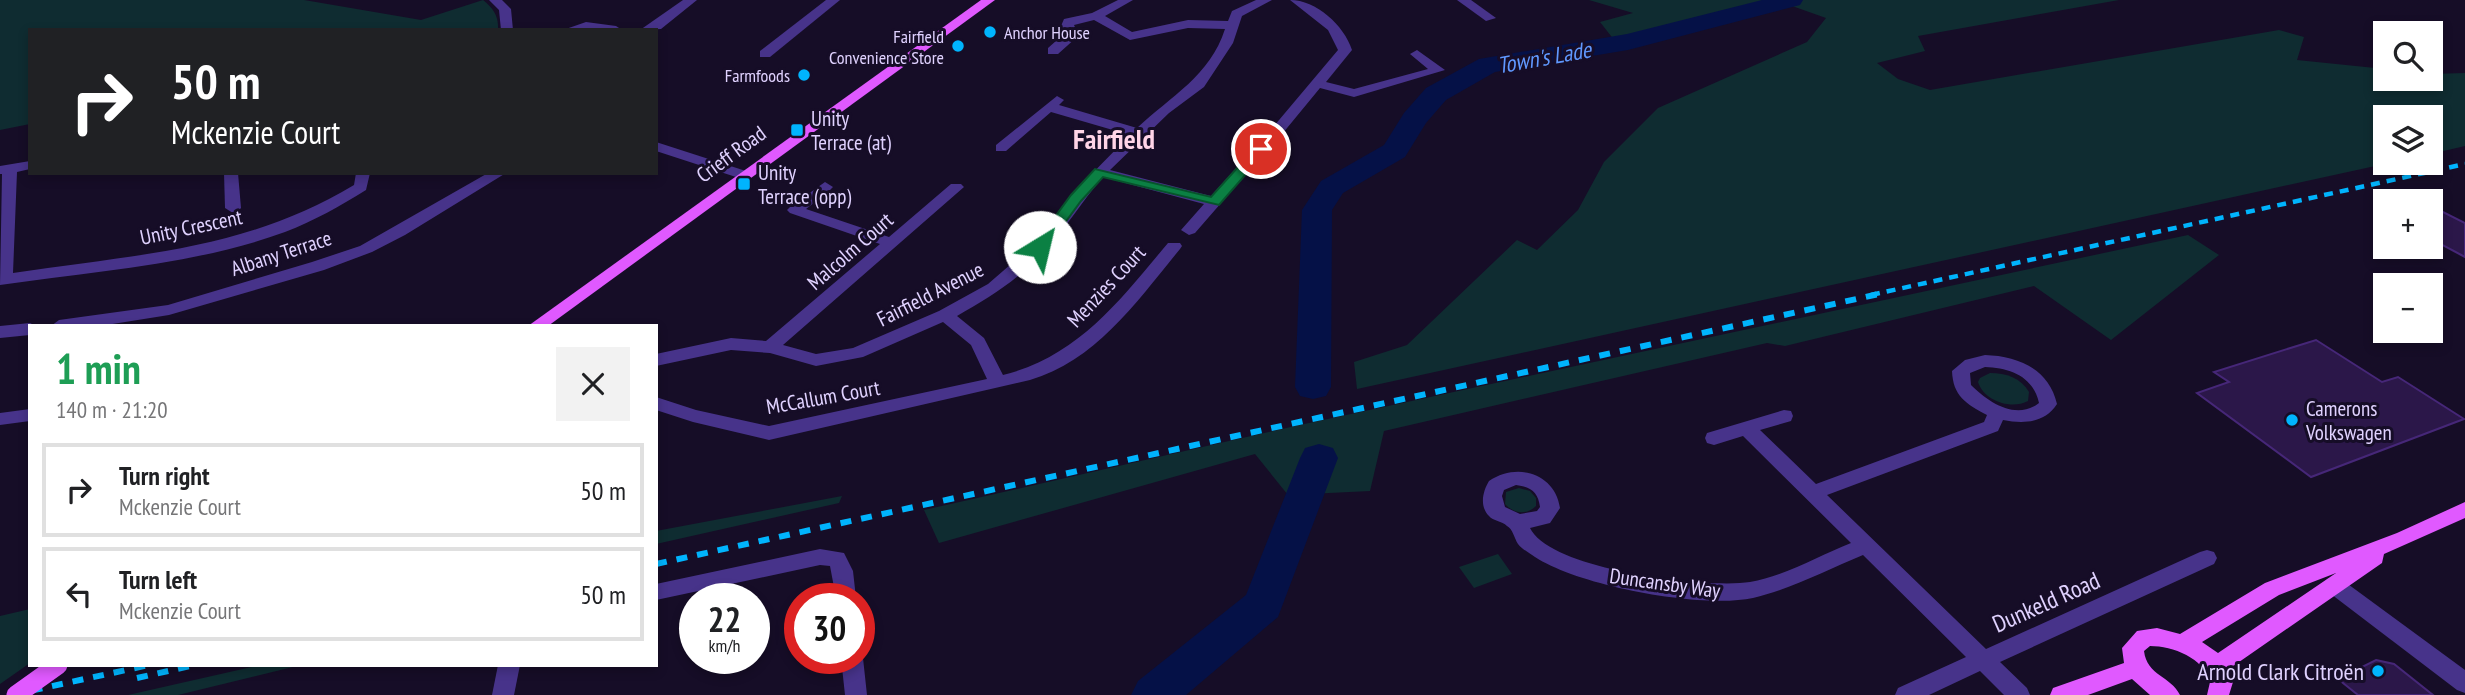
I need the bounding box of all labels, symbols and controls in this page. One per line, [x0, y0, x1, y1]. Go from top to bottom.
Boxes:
place label: Anchor House [1004, 21, 1090, 44]
map controls [2373, 21, 2443, 343]
button: search [2373, 21, 2443, 91]
marker: Anchor House [982, 24, 998, 40]
place label: Fairfield Convenience Store [829, 25, 944, 69]
water label: Town's Lade [1495, 34, 1595, 80]
marker: Fairfield Convenience Store [950, 38, 966, 54]
text: 50 m [171, 49, 260, 113]
icon: right [56, 56, 147, 147]
place label: Farmfoods [725, 64, 790, 87]
marker: Farmfoods [796, 67, 812, 83]
place label: Unity Terrace (at) [811, 105, 891, 156]
button: layers [2373, 105, 2443, 175]
text: Mckenzie Court [171, 111, 340, 153]
pin [1231, 119, 1291, 179]
street label: Crieff Road [691, 120, 771, 188]
district label: Fairfield [1073, 120, 1155, 157]
marker: Unity Terrace (at) [789, 122, 805, 138]
icon: arrive [1242, 130, 1280, 168]
place label: Unity Terrace (opp) [758, 159, 851, 210]
marker: Unity Terrace (opp) [736, 176, 752, 192]
button: + [2373, 189, 2443, 259]
street label: Unity Crescent [137, 203, 245, 251]
street label: Malcolm Court [801, 206, 899, 296]
position arrow [1003, 210, 1077, 284]
street label: Albany Terrace [227, 224, 335, 282]
street label: Menzies Court [1061, 239, 1151, 333]
street label: Fairfield Avenue [872, 256, 988, 332]
button: − [2373, 273, 2443, 343]
text: 1 min [56, 341, 141, 396]
button: close [556, 347, 630, 421]
street label: McCallum Court [764, 374, 882, 420]
text: 140 m · 21:20 [56, 395, 168, 424]
place label: Camerons Volkswagen [2305, 395, 2392, 446]
marker: Camerons Volkswagen [2284, 412, 2300, 428]
text: Turn right [119, 459, 210, 492]
icon: right [60, 471, 98, 509]
text: 50 m [580, 474, 626, 507]
text: Mckenzie Court [119, 492, 241, 521]
street label: Duncansby Way [1608, 562, 1722, 604]
text: Turn left [119, 563, 197, 596]
street label: Dunkeld Road [1987, 565, 2105, 639]
icon: left [60, 575, 98, 613]
text: 50 m [580, 578, 626, 611]
speed limit sign: 30 [784, 583, 875, 674]
text: Mckenzie Court [119, 596, 241, 625]
text: 22 [708, 596, 741, 642]
text: km/h [709, 634, 740, 657]
place label: Arnold Clark Citroën [2197, 656, 2364, 687]
marker: Arnold Clark Citroën [2370, 663, 2386, 679]

